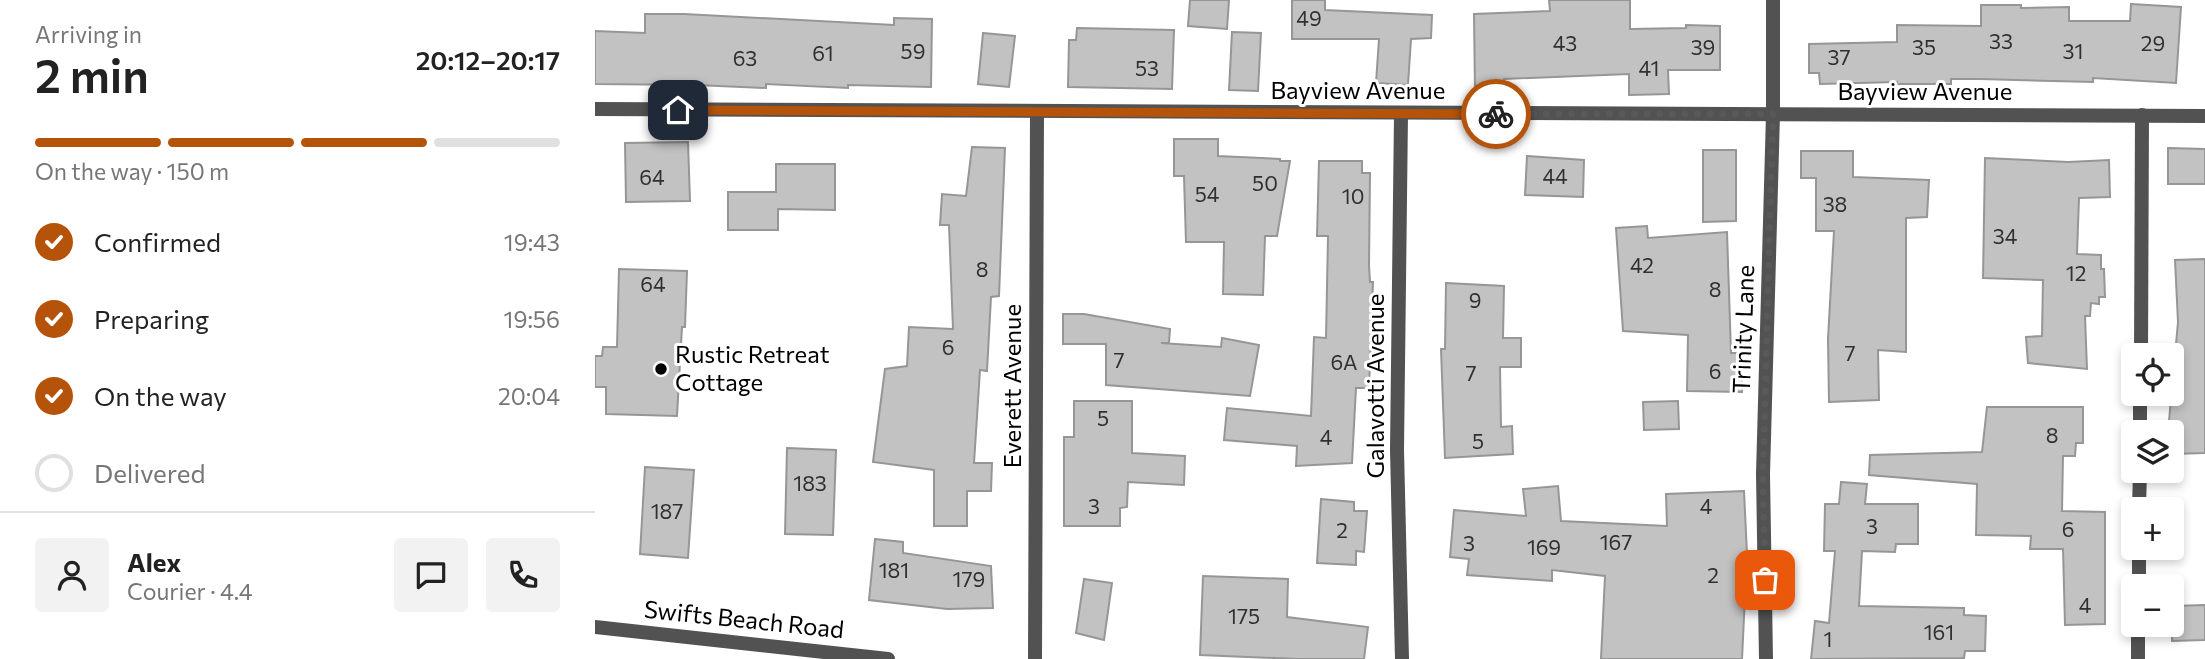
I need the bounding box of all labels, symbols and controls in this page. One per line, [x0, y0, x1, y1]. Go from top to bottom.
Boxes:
house number: 49 [1296, 5, 1322, 30]
text: Arriving in [35, 20, 142, 48]
house number: 33 [1989, 28, 2013, 53]
house number: 43 [1553, 30, 1577, 55]
house number: 29 [2141, 30, 2165, 55]
house number: 39 [1691, 34, 1715, 59]
house number: 35 [1912, 34, 1936, 59]
house number: 59 [901, 38, 925, 63]
house number: 31 [2063, 38, 2083, 63]
house number: 61 [812, 40, 834, 65]
text: 20:12–20:17 [416, 44, 560, 75]
house number: 37 [1828, 44, 1850, 69]
house number: 63 [733, 45, 757, 70]
text: 2 min [35, 46, 149, 102]
house number: 53 [1135, 55, 1159, 80]
house number: 41 [1639, 55, 1659, 80]
street label: Bayview Avenue [1271, 75, 1445, 104]
street label: Bayview Avenue [1838, 76, 2012, 105]
courier [1461, 79, 1531, 149]
pin [648, 80, 708, 140]
icon: home [659, 91, 697, 129]
icon: bike [1477, 95, 1515, 133]
text: On the way · 150 m [35, 157, 229, 185]
house number: 44 [1542, 163, 1568, 188]
house number: 64 [639, 164, 665, 189]
house number: 50 [1252, 170, 1278, 195]
house number: 54 [1195, 181, 1220, 206]
house number: 10 [1342, 183, 1364, 208]
house number: 38 [1823, 191, 1847, 216]
icon: check [35, 223, 73, 261]
house number: 34 [1993, 223, 2018, 248]
text: Confirmed [94, 226, 221, 257]
text: 19:43 [504, 228, 560, 256]
house number: 42 [1630, 252, 1654, 277]
house number: 8 [976, 256, 988, 281]
house number: 12 [2066, 260, 2086, 285]
street label: Trinity Lane [1726, 264, 1759, 394]
house number: 64 [640, 271, 666, 296]
house number: 8 [1709, 276, 1721, 301]
house number: 9 [1469, 287, 1481, 312]
street label: Galavotti Avenue [1360, 293, 1389, 479]
icon: check [35, 300, 73, 338]
text: Preparing [94, 303, 209, 334]
street label: Everett Avenue [997, 304, 1026, 468]
text: 19:56 [504, 305, 560, 333]
house number: 6 [942, 334, 954, 359]
place label: Rustic Retreat Cottage [675, 339, 830, 396]
house number: 7 [1844, 340, 1856, 365]
map controls [2121, 343, 2184, 637]
button: locate [2121, 343, 2184, 406]
house number: 7 [1113, 347, 1125, 372]
house number: 6A [1331, 349, 1357, 374]
house number: 6 [1709, 358, 1721, 383]
house number: 7 [1465, 360, 1477, 385]
marker: Rustic Retreat Cottage [653, 361, 669, 377]
icon: check [35, 377, 73, 415]
text: On the way [94, 380, 227, 411]
text: 20:04 [498, 382, 560, 410]
house number: 5 [1097, 405, 1109, 430]
button: layers [2121, 420, 2184, 483]
house number: 8 [2046, 422, 2058, 447]
house number: 4 [1320, 424, 1333, 449]
house number: 5 [1472, 428, 1484, 453]
text: Delivered [94, 457, 205, 488]
house number: 183 [793, 470, 827, 495]
house number: 3 [1088, 493, 1100, 518]
house number: 4 [1700, 493, 1713, 518]
button: + [2121, 497, 2184, 560]
house number: 187 [651, 498, 683, 523]
house number: 3 [1866, 513, 1878, 538]
house number: 6 [2062, 516, 2074, 541]
house number: 2 [1336, 517, 1348, 542]
house number: 167 [1600, 529, 1632, 554]
house number: 3 [1463, 530, 1475, 555]
house number: 169 [1527, 534, 1561, 559]
button: person [35, 538, 109, 612]
button: chat [394, 538, 468, 612]
button: phone [486, 538, 560, 612]
text: Alex [127, 546, 181, 577]
pin [1735, 550, 1795, 610]
house number: 181 [879, 557, 909, 582]
icon: bag [1746, 561, 1784, 599]
house number: 2 [1707, 562, 1719, 587]
house number: 179 [953, 566, 985, 591]
button: − [2121, 574, 2184, 637]
text: Courier · 4.4 [127, 577, 253, 605]
house number: 4 [2079, 592, 2092, 617]
street label: Swifts Beach Road [643, 594, 845, 643]
house number: 175 [1228, 603, 1260, 628]
house number: 161 [1924, 619, 1954, 644]
house number: 1 [1824, 626, 1832, 651]

